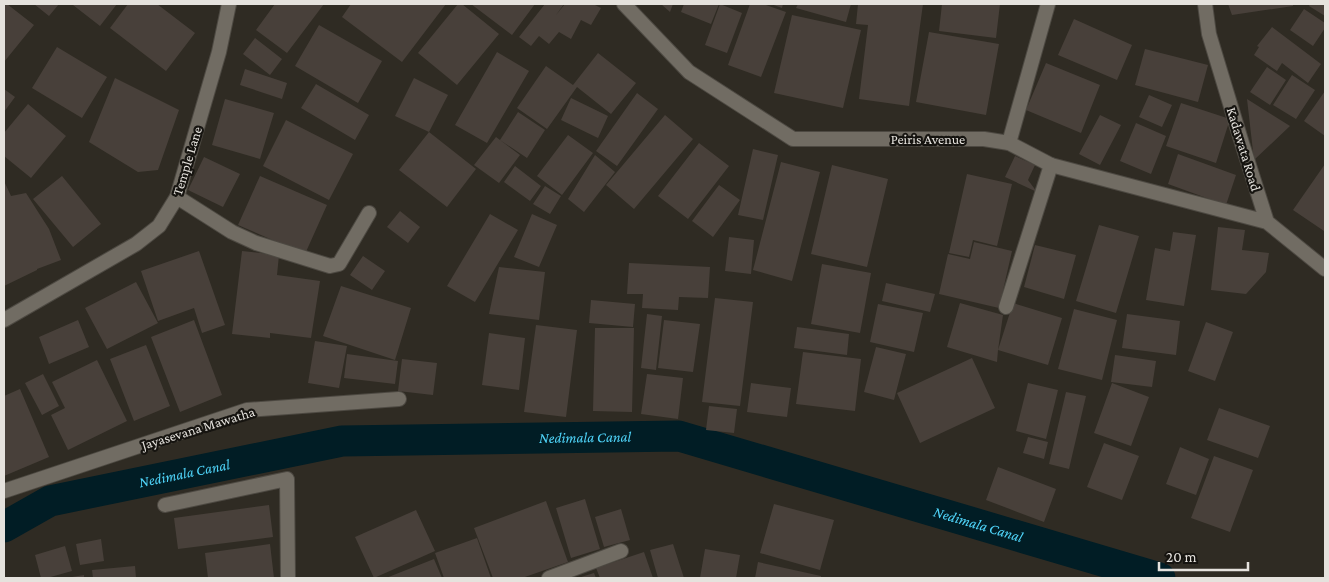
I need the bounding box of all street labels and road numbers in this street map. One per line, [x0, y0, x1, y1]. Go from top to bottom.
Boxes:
street label: Kadawata Road [1224, 105, 1265, 193]
street label: Temple Lane [169, 125, 205, 197]
street label: Peiris Avenue [891, 131, 965, 147]
street label: Jayasevana Mawatha [137, 403, 257, 453]

